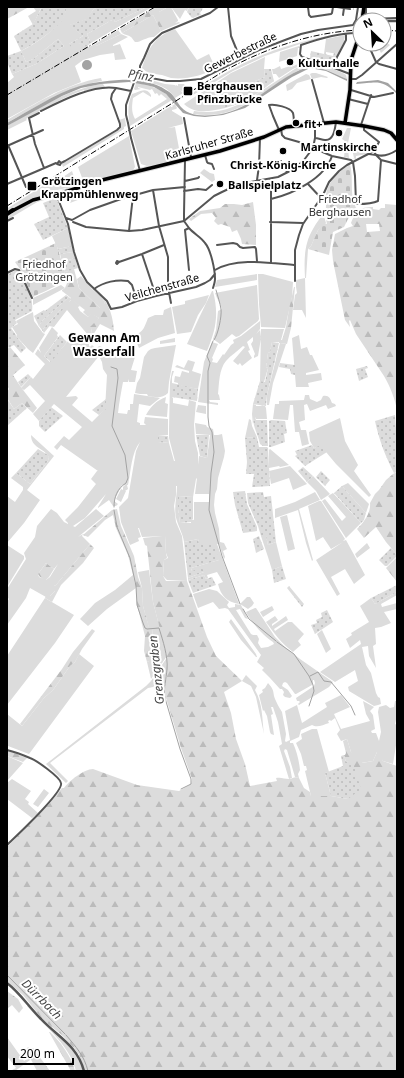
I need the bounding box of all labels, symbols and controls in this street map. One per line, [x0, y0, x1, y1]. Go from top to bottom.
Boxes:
north arrow [352, 12, 392, 52]
text: N [360, 14, 375, 31]
street label: Gewerbestraße [201, 28, 279, 76]
place label: Kulturhalle [298, 55, 360, 70]
marker: Kulturhalle [285, 57, 295, 67]
water label: Pfinz [127, 65, 156, 86]
place label: Berghausen Pfinzbrücke [197, 78, 263, 106]
marker: Berghausen Pfinzbrücke [182, 85, 194, 97]
place label: fit+ [304, 116, 323, 131]
marker: fit+ [291, 118, 301, 128]
street label: Karlsruher Straße [163, 123, 255, 163]
marker: Martinskirche [334, 128, 344, 138]
place label: Martinskirche [301, 139, 378, 154]
marker: Christ-König-Kirche [278, 146, 288, 156]
place label: Christ-König-Kirche [230, 157, 336, 172]
place label: Grötzingen Krappmühlenweg [41, 173, 138, 201]
place label: Ballspielplatz [228, 177, 302, 192]
marker: Ballspielplatz [215, 179, 225, 189]
marker: Grötzingen Krappmühlenweg [26, 180, 38, 192]
park label: Friedhof Berghausen [309, 191, 371, 219]
park label: Friedhof Grötzingen [15, 256, 73, 284]
street label: Veilchenstraße [123, 269, 201, 305]
district label: Gewann Am Wasserfall [68, 329, 140, 360]
water label: Grenzgraben [144, 635, 168, 705]
water label: Dürrbach [18, 975, 66, 1023]
scale bar [14, 1040, 73, 1066]
text: 200 m [20, 1045, 55, 1062]

